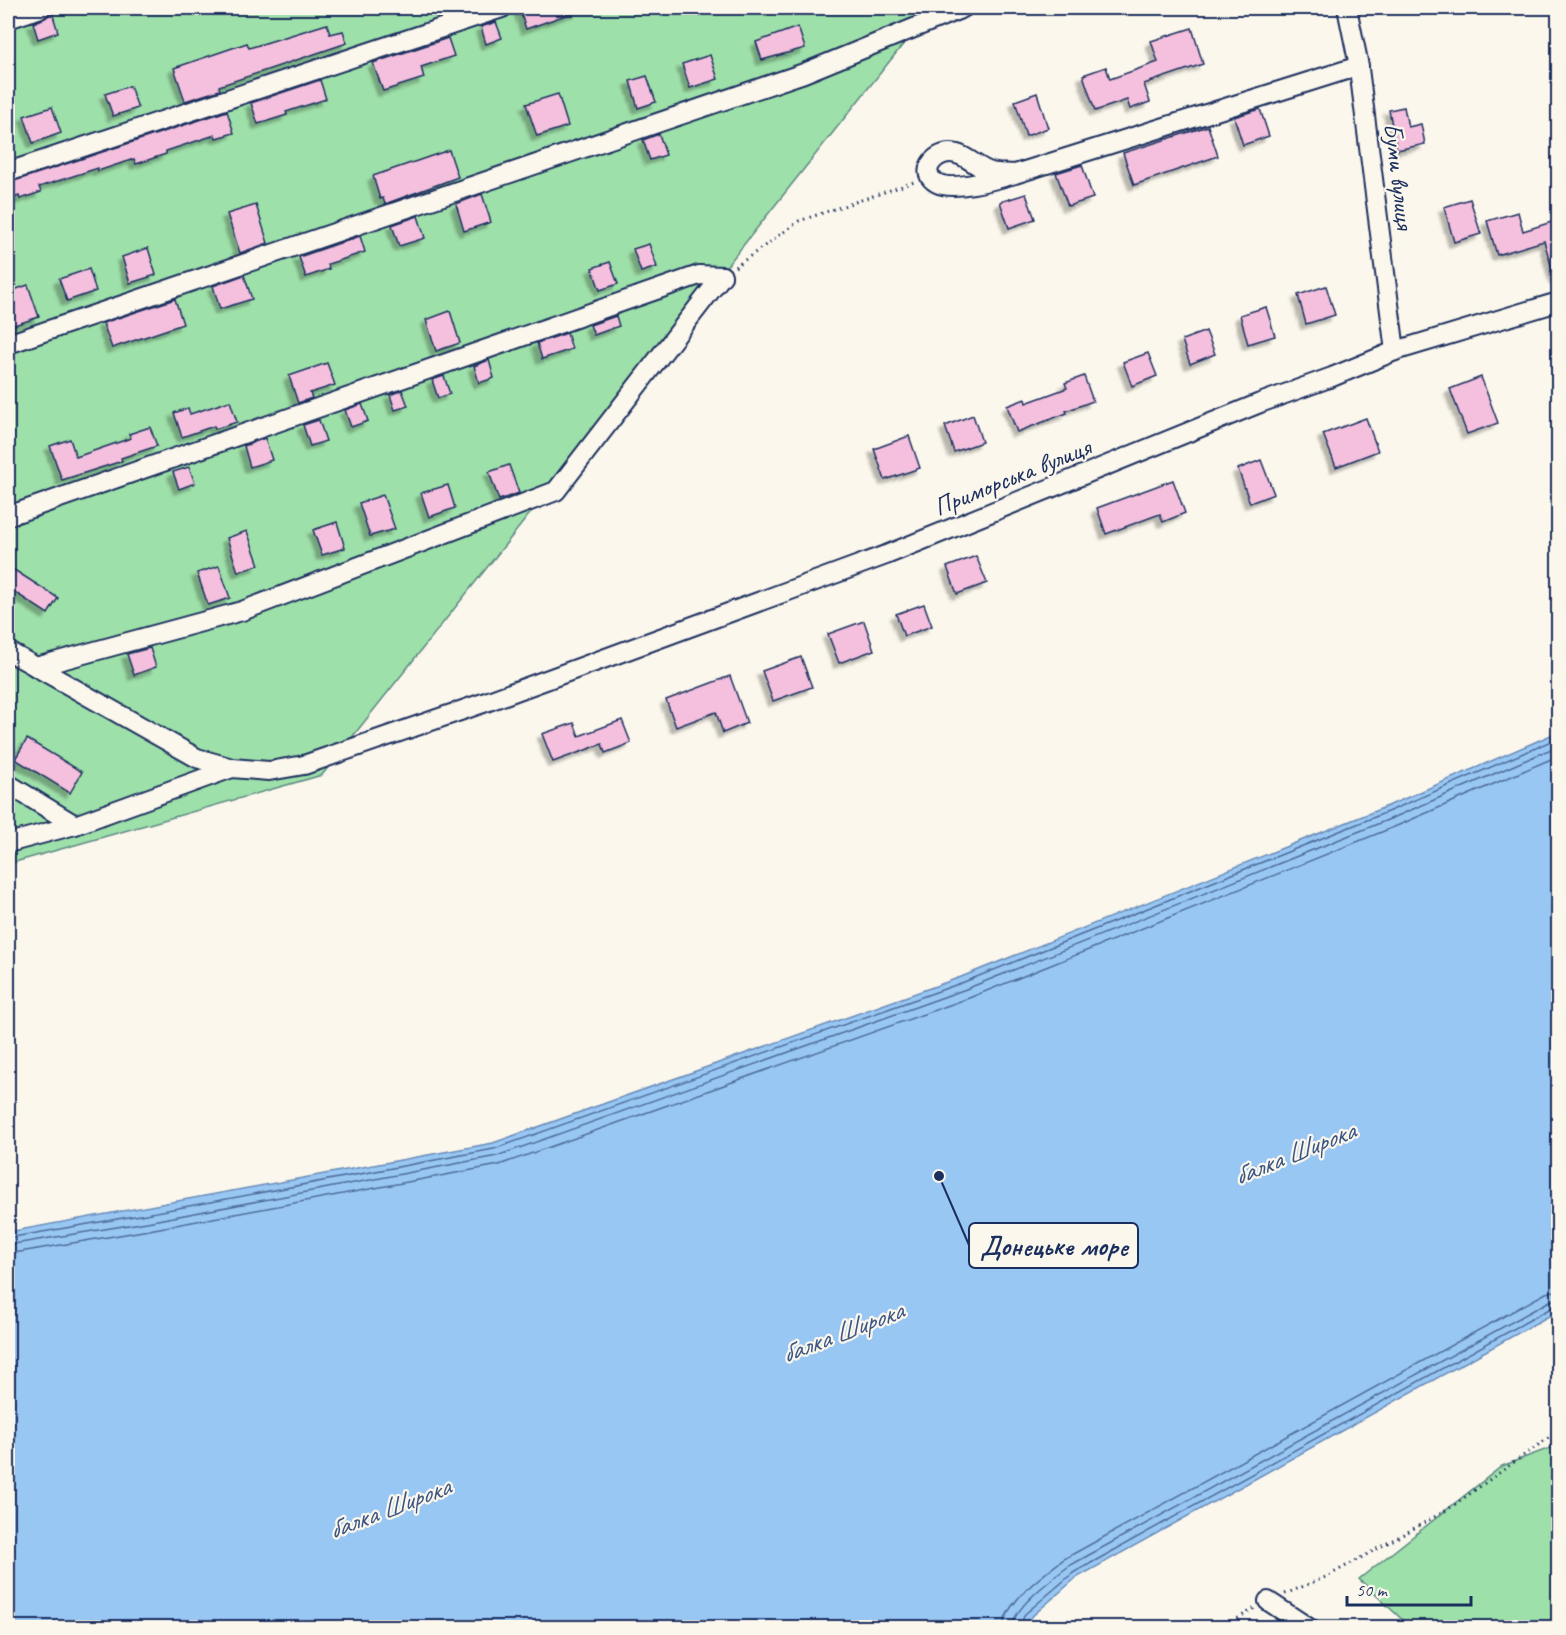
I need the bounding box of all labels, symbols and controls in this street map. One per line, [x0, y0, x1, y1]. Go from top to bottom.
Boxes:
street label: Буми вулиця [1376, 121, 1422, 233]
street label: Приморська вулиця [929, 430, 1097, 524]
water label: балка Широка [1228, 1112, 1362, 1193]
callout: Донецьке море [969, 1223, 1138, 1268]
text: Донецьке море [980, 1229, 1130, 1263]
water label: балка Широка [776, 1292, 910, 1371]
water label: балка Широка [323, 1468, 457, 1547]
scale bar [1347, 1569, 1472, 1607]
text: 50 m [1356, 1579, 1389, 1601]

